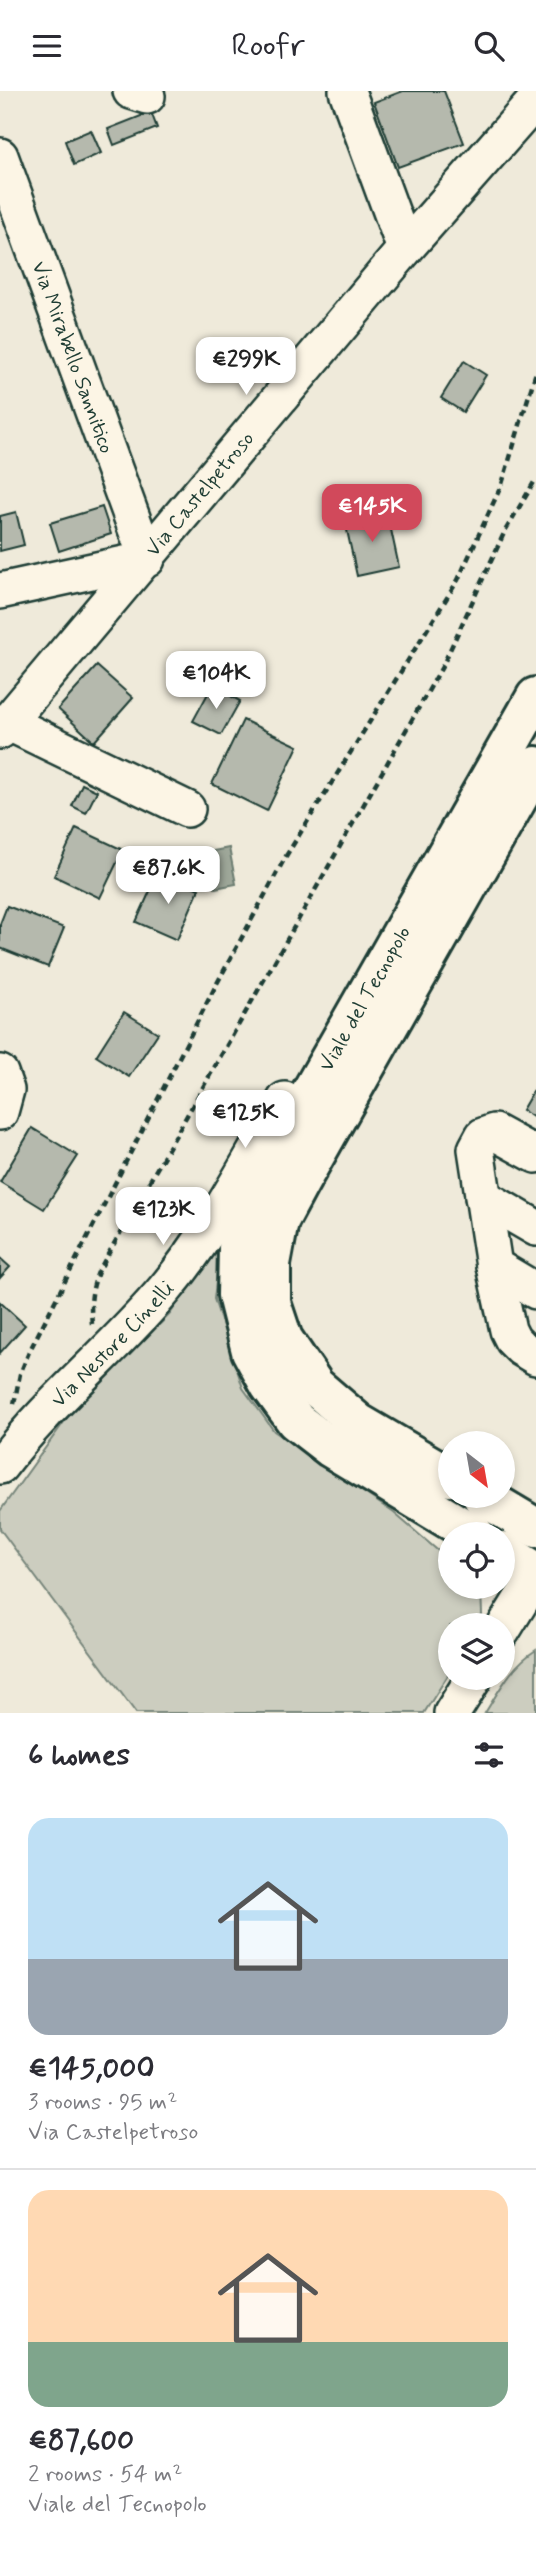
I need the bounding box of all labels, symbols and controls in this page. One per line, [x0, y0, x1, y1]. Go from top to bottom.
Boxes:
text: Roofr [231, 25, 305, 67]
icon: menu [28, 27, 66, 65]
icon: search [470, 27, 508, 65]
street label: Via Mirabello Sannitico [25, 257, 120, 457]
pin: €299K [197, 337, 295, 397]
text: €299K [212, 345, 280, 375]
street label: Via Castelpetroso [139, 426, 261, 563]
pin: €145K [323, 484, 421, 544]
text: €145K [338, 492, 406, 522]
pin: €104K [167, 651, 265, 711]
text: €104K [182, 659, 250, 689]
pin: €87.6K [111, 847, 225, 906]
text: €87.6K [132, 854, 204, 884]
street label: Viale del Tecnopolo [313, 921, 418, 1077]
pin: €125K [196, 1091, 294, 1150]
text: €125K [212, 1098, 278, 1128]
pin: €123K [114, 1187, 212, 1247]
text: €123K [131, 1195, 195, 1225]
street label: Via Nestore Cinelli [45, 1275, 181, 1414]
north arrow [438, 1431, 514, 1509]
map controls [438, 1431, 515, 1690]
button: locate [438, 1522, 515, 1599]
button: layers [438, 1613, 515, 1690]
text: 6 homes [28, 1736, 130, 1775]
icon: filters [470, 1736, 508, 1774]
icon: home [205, 1863, 331, 1989]
text: €145,000 [28, 2049, 154, 2088]
text: 3 rooms · 95 m² [28, 2088, 177, 2118]
text: Via Castelpetroso [28, 2118, 198, 2148]
icon: home [205, 2235, 331, 2361]
text: €87,600 [28, 2421, 134, 2460]
text: 2 rooms · 54 m² [28, 2460, 182, 2490]
text: Viale del Tecnopolo [28, 2490, 207, 2520]

